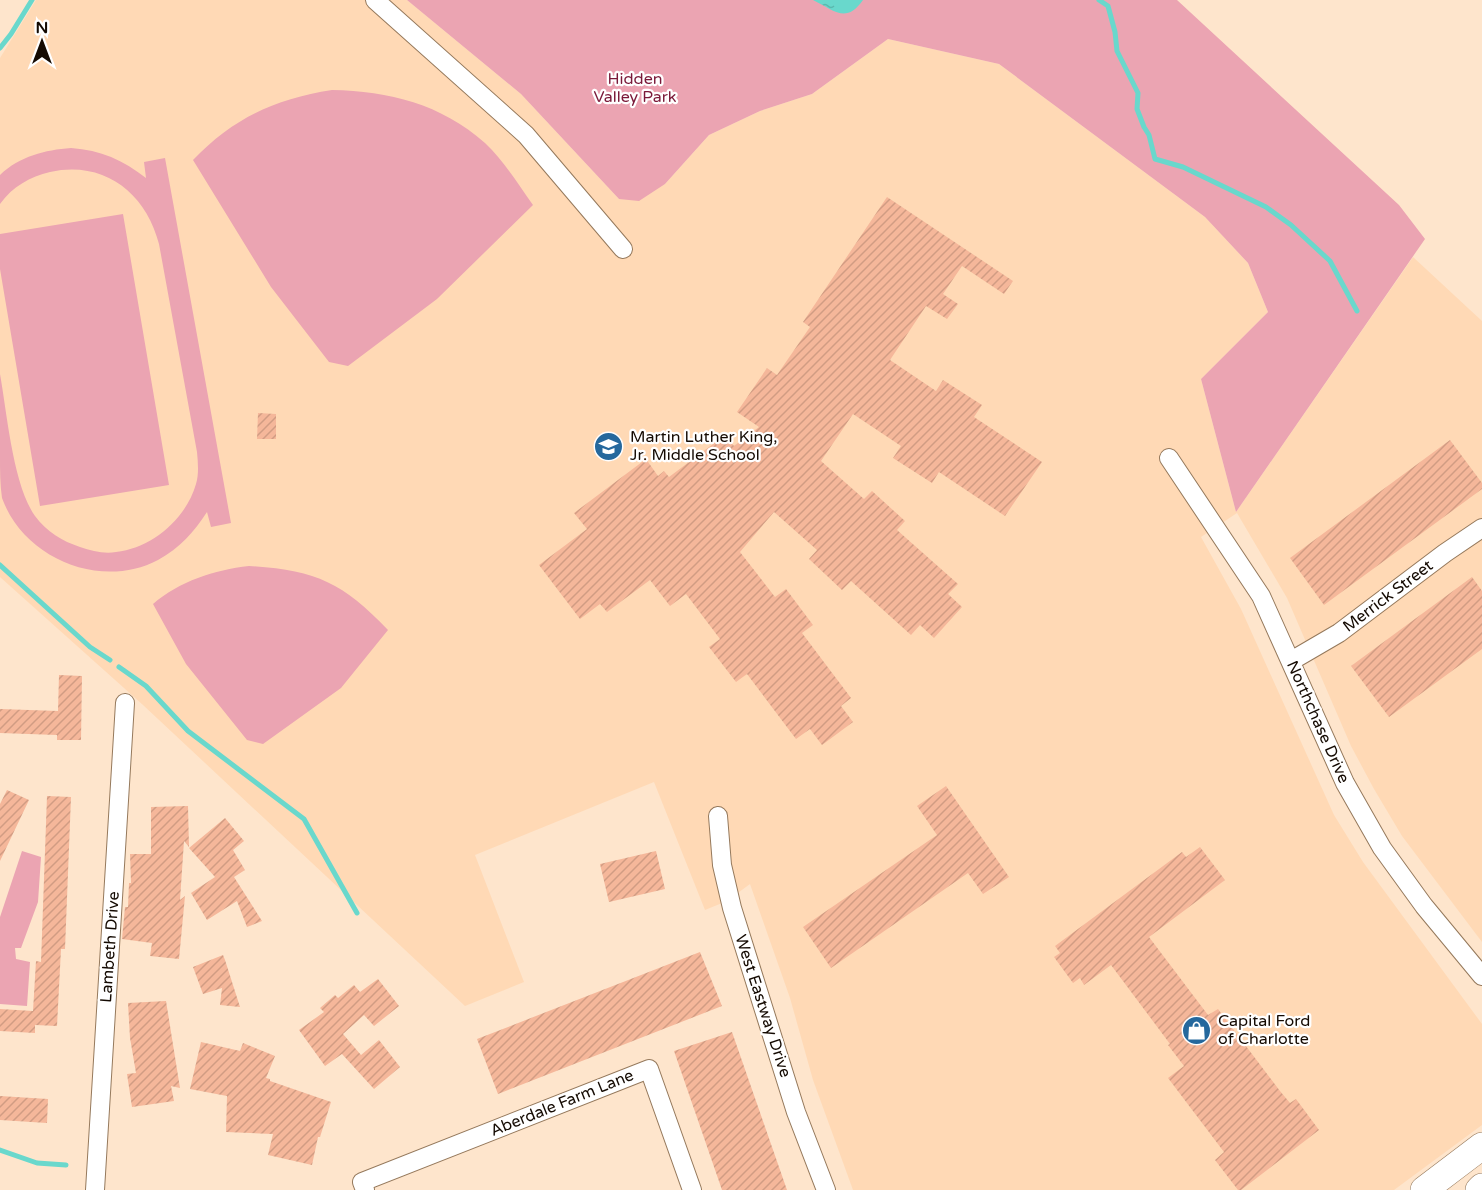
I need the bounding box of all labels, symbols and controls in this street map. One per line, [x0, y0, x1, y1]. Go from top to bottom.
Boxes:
north arrow [12, 12, 72, 72]
text: N [36, 18, 48, 38]
park label: Hidden Valley Park [593, 69, 677, 107]
place label: Martin Luther King, Jr. Middle School [630, 427, 777, 465]
school or university icon: Martin Luther King, Jr. Middle School [593, 430, 625, 462]
street label: Merrick Street [1339, 556, 1437, 636]
street label: Northchase Drive [1282, 658, 1354, 786]
street label: Lambeth Drive [96, 891, 124, 1003]
street label: West Eastway Drive [731, 932, 795, 1080]
place label: Capital Ford of Charlotte [1218, 1011, 1310, 1049]
shop icon: Capital Ford of Charlotte [1181, 1014, 1213, 1046]
street label: Aberdale Farm Lane [487, 1065, 637, 1141]

